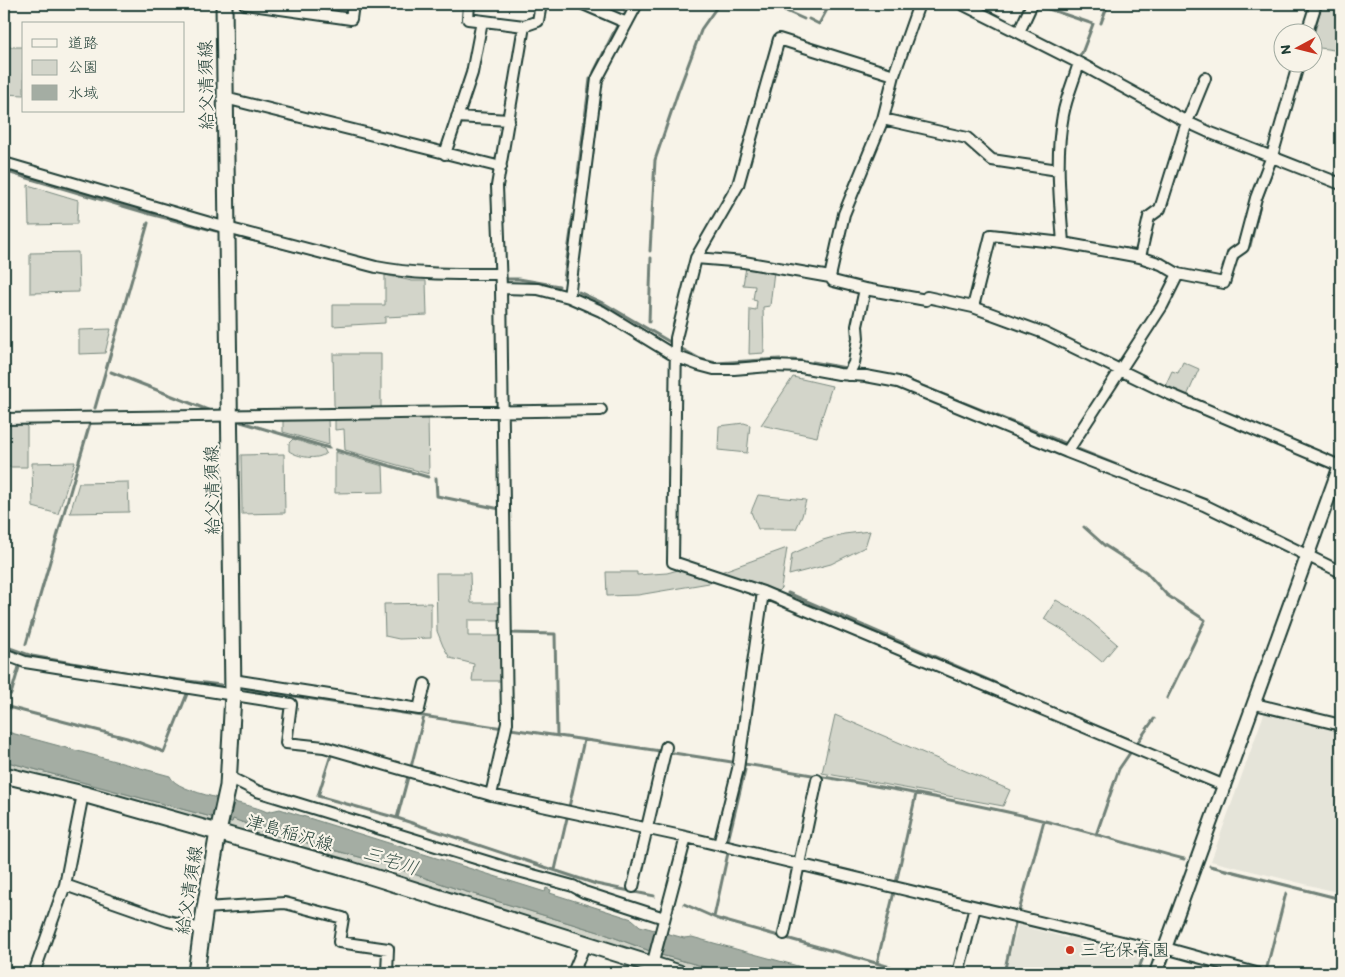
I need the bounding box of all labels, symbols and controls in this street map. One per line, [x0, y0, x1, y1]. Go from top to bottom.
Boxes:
legend [22, 22, 185, 112]
north arrow [1272, 22, 1322, 72]
text: 道路 [68, 34, 98, 52]
street label: 給父清須線 [194, 40, 218, 130]
text: N [1277, 44, 1295, 55]
text: 公園 [68, 58, 98, 76]
text: 水域 [68, 84, 98, 102]
street label: 給父清須線 [200, 445, 224, 535]
street label: 津島稲沢線 [244, 810, 336, 856]
water label: 三宅川 [360, 841, 421, 880]
street label: 給父清須線 [171, 844, 207, 936]
place label: 三宅保育園 [1080, 939, 1170, 961]
marker: 三宅保育園 [1064, 944, 1076, 956]

